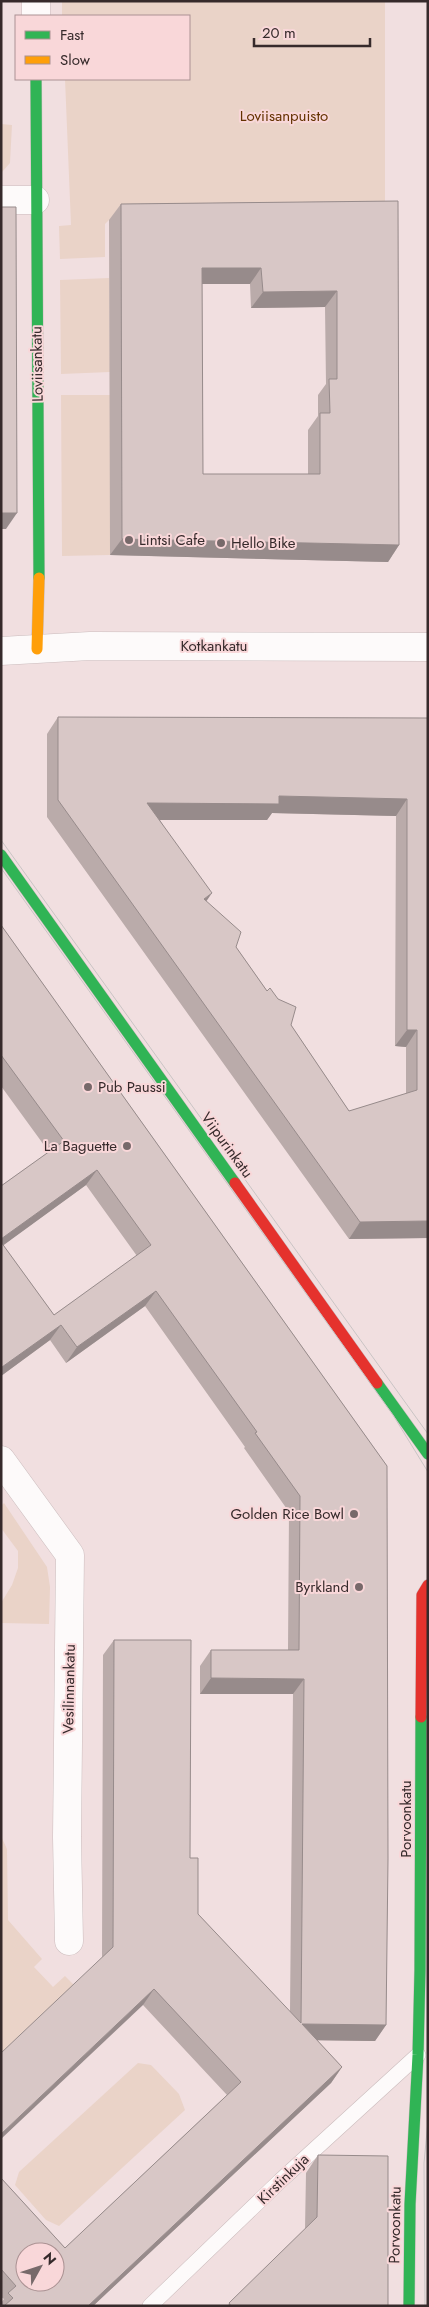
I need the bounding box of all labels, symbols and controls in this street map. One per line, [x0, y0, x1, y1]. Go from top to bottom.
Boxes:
legend [15, 15, 190, 80]
scale bar [254, 15, 370, 47]
text: 20 m [262, 22, 296, 44]
text: Fast [60, 24, 84, 46]
text: Slow [60, 49, 91, 71]
park label: Loviisanpuisto [240, 105, 328, 127]
street label: Loviisankatu [25, 326, 49, 402]
place label: Lintsi Cafe [139, 529, 205, 551]
place label: Hello Bike [231, 532, 296, 554]
marker: Lintsi Cafe [123, 534, 135, 546]
marker: Hello Bike [215, 537, 227, 549]
street label: Kotkankatu [181, 635, 247, 657]
place label: Pub Paussi [98, 1076, 166, 1098]
marker: Pub Paussi [82, 1081, 94, 1093]
street label: Viipurinkatu [196, 1108, 258, 1182]
place label: La Baguette [44, 1135, 117, 1157]
marker: La Baguette [121, 1140, 133, 1152]
place label: Golden Rice Bowl [230, 1503, 344, 1525]
marker: Golden Rice Bowl [348, 1508, 360, 1520]
place label: Byrkland [295, 1576, 349, 1598]
marker: Byrkland [353, 1581, 365, 1593]
street label: Vesilinnankatu [57, 1644, 81, 1734]
street label: Porvoonkatu [395, 1780, 417, 1858]
street label: Kirstinkuja [252, 2149, 314, 2209]
street label: Porvoonkatu [383, 2186, 407, 2264]
north arrow [15, 2242, 65, 2292]
text: N [39, 2248, 61, 2269]

